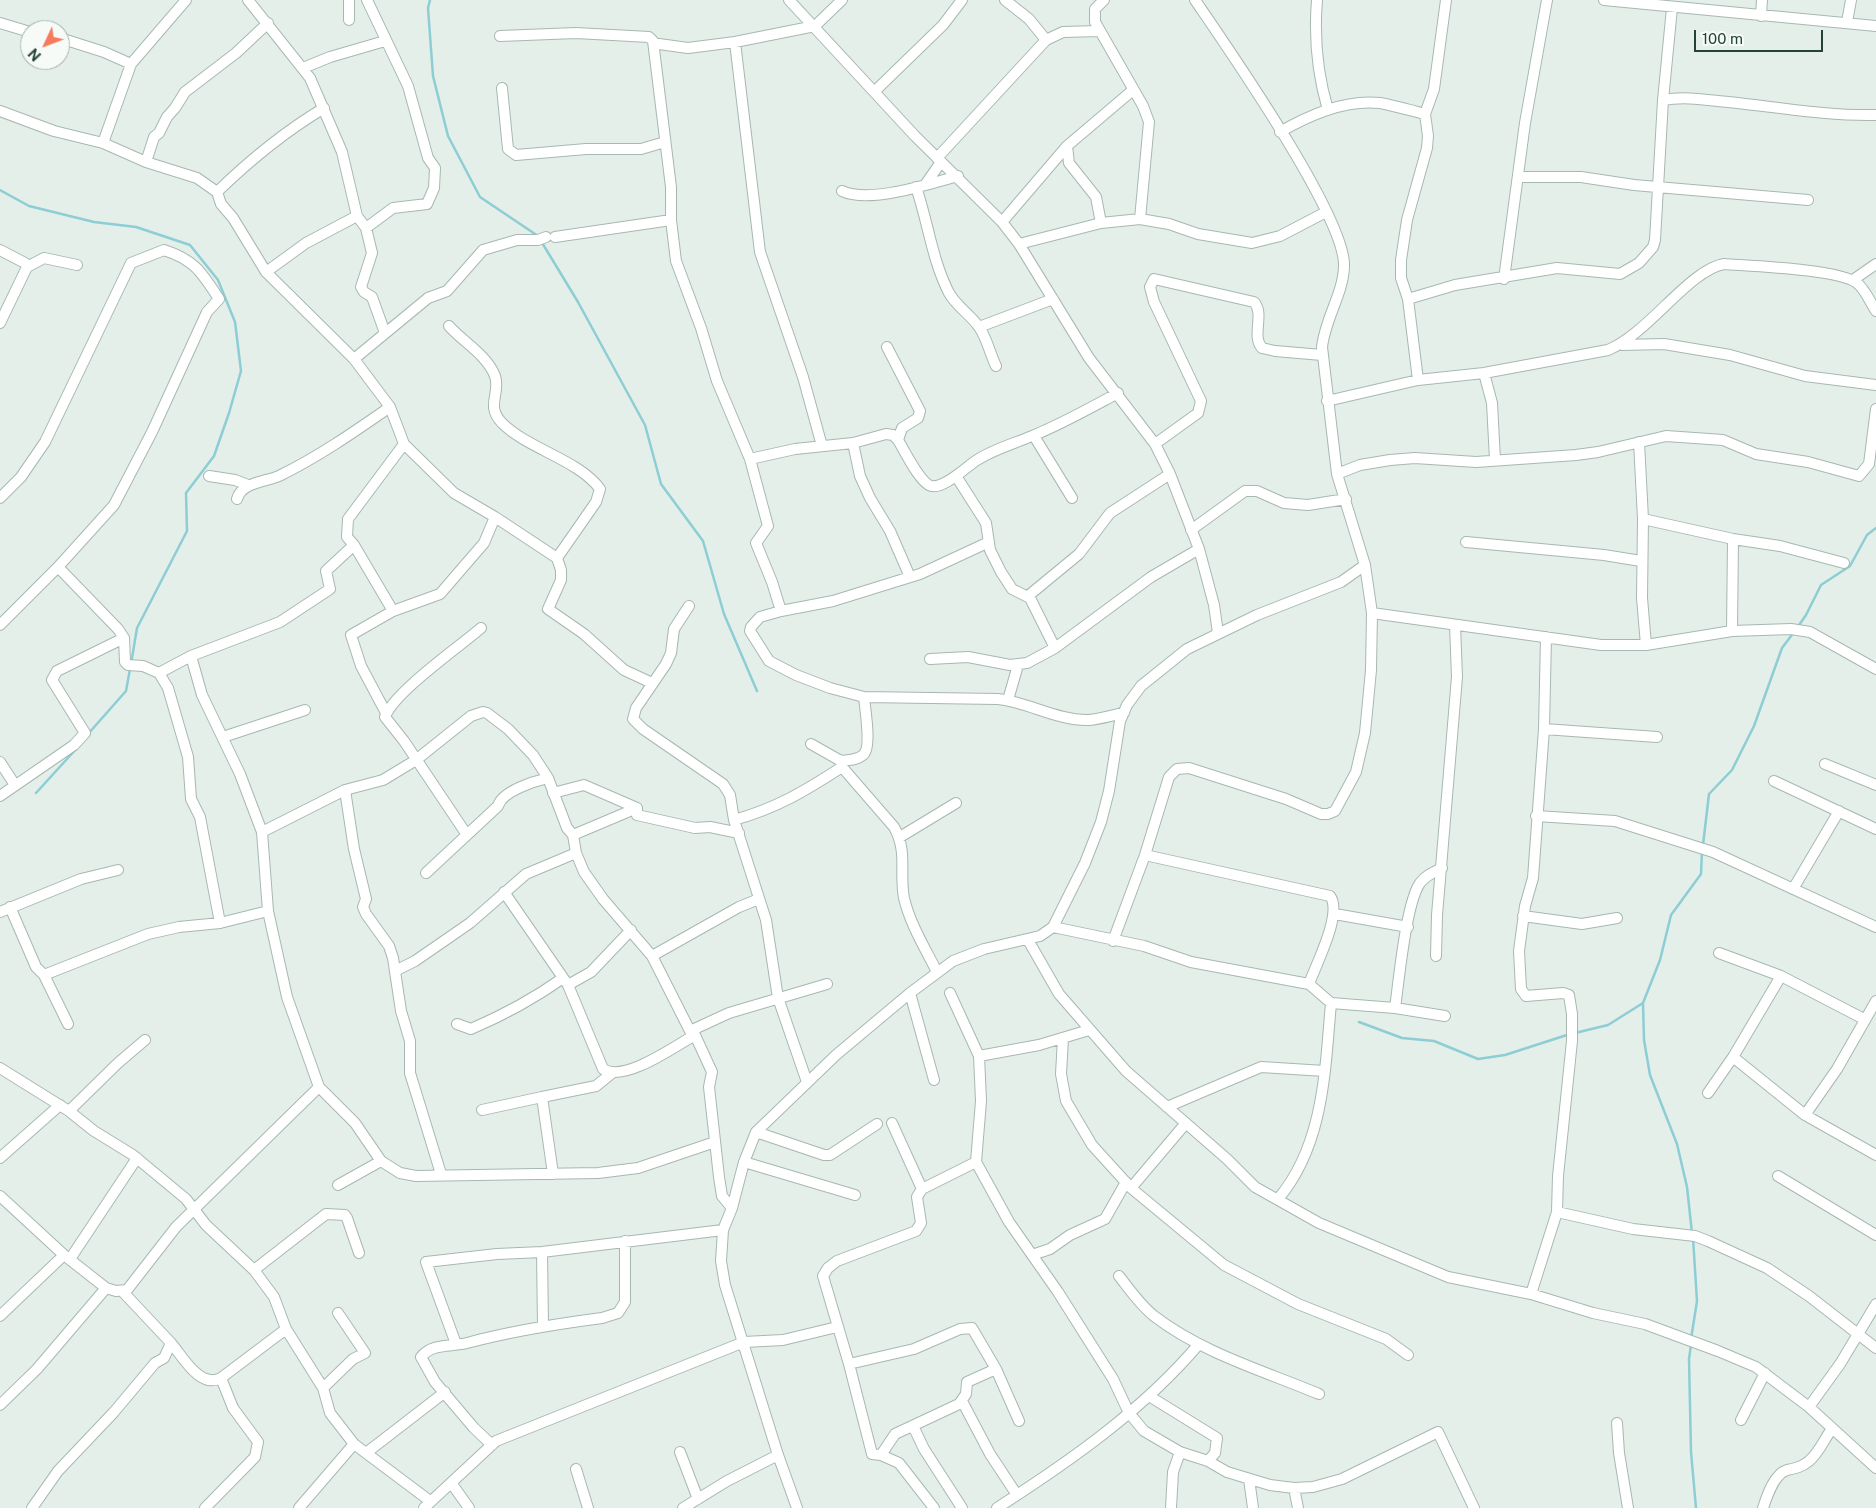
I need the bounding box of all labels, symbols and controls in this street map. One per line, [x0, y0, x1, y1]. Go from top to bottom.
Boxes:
north arrow [20, 20, 70, 70]
scale bar [1696, 20, 1825, 52]
text: 100 m [1702, 30, 1743, 47]
text: N [25, 45, 44, 64]

